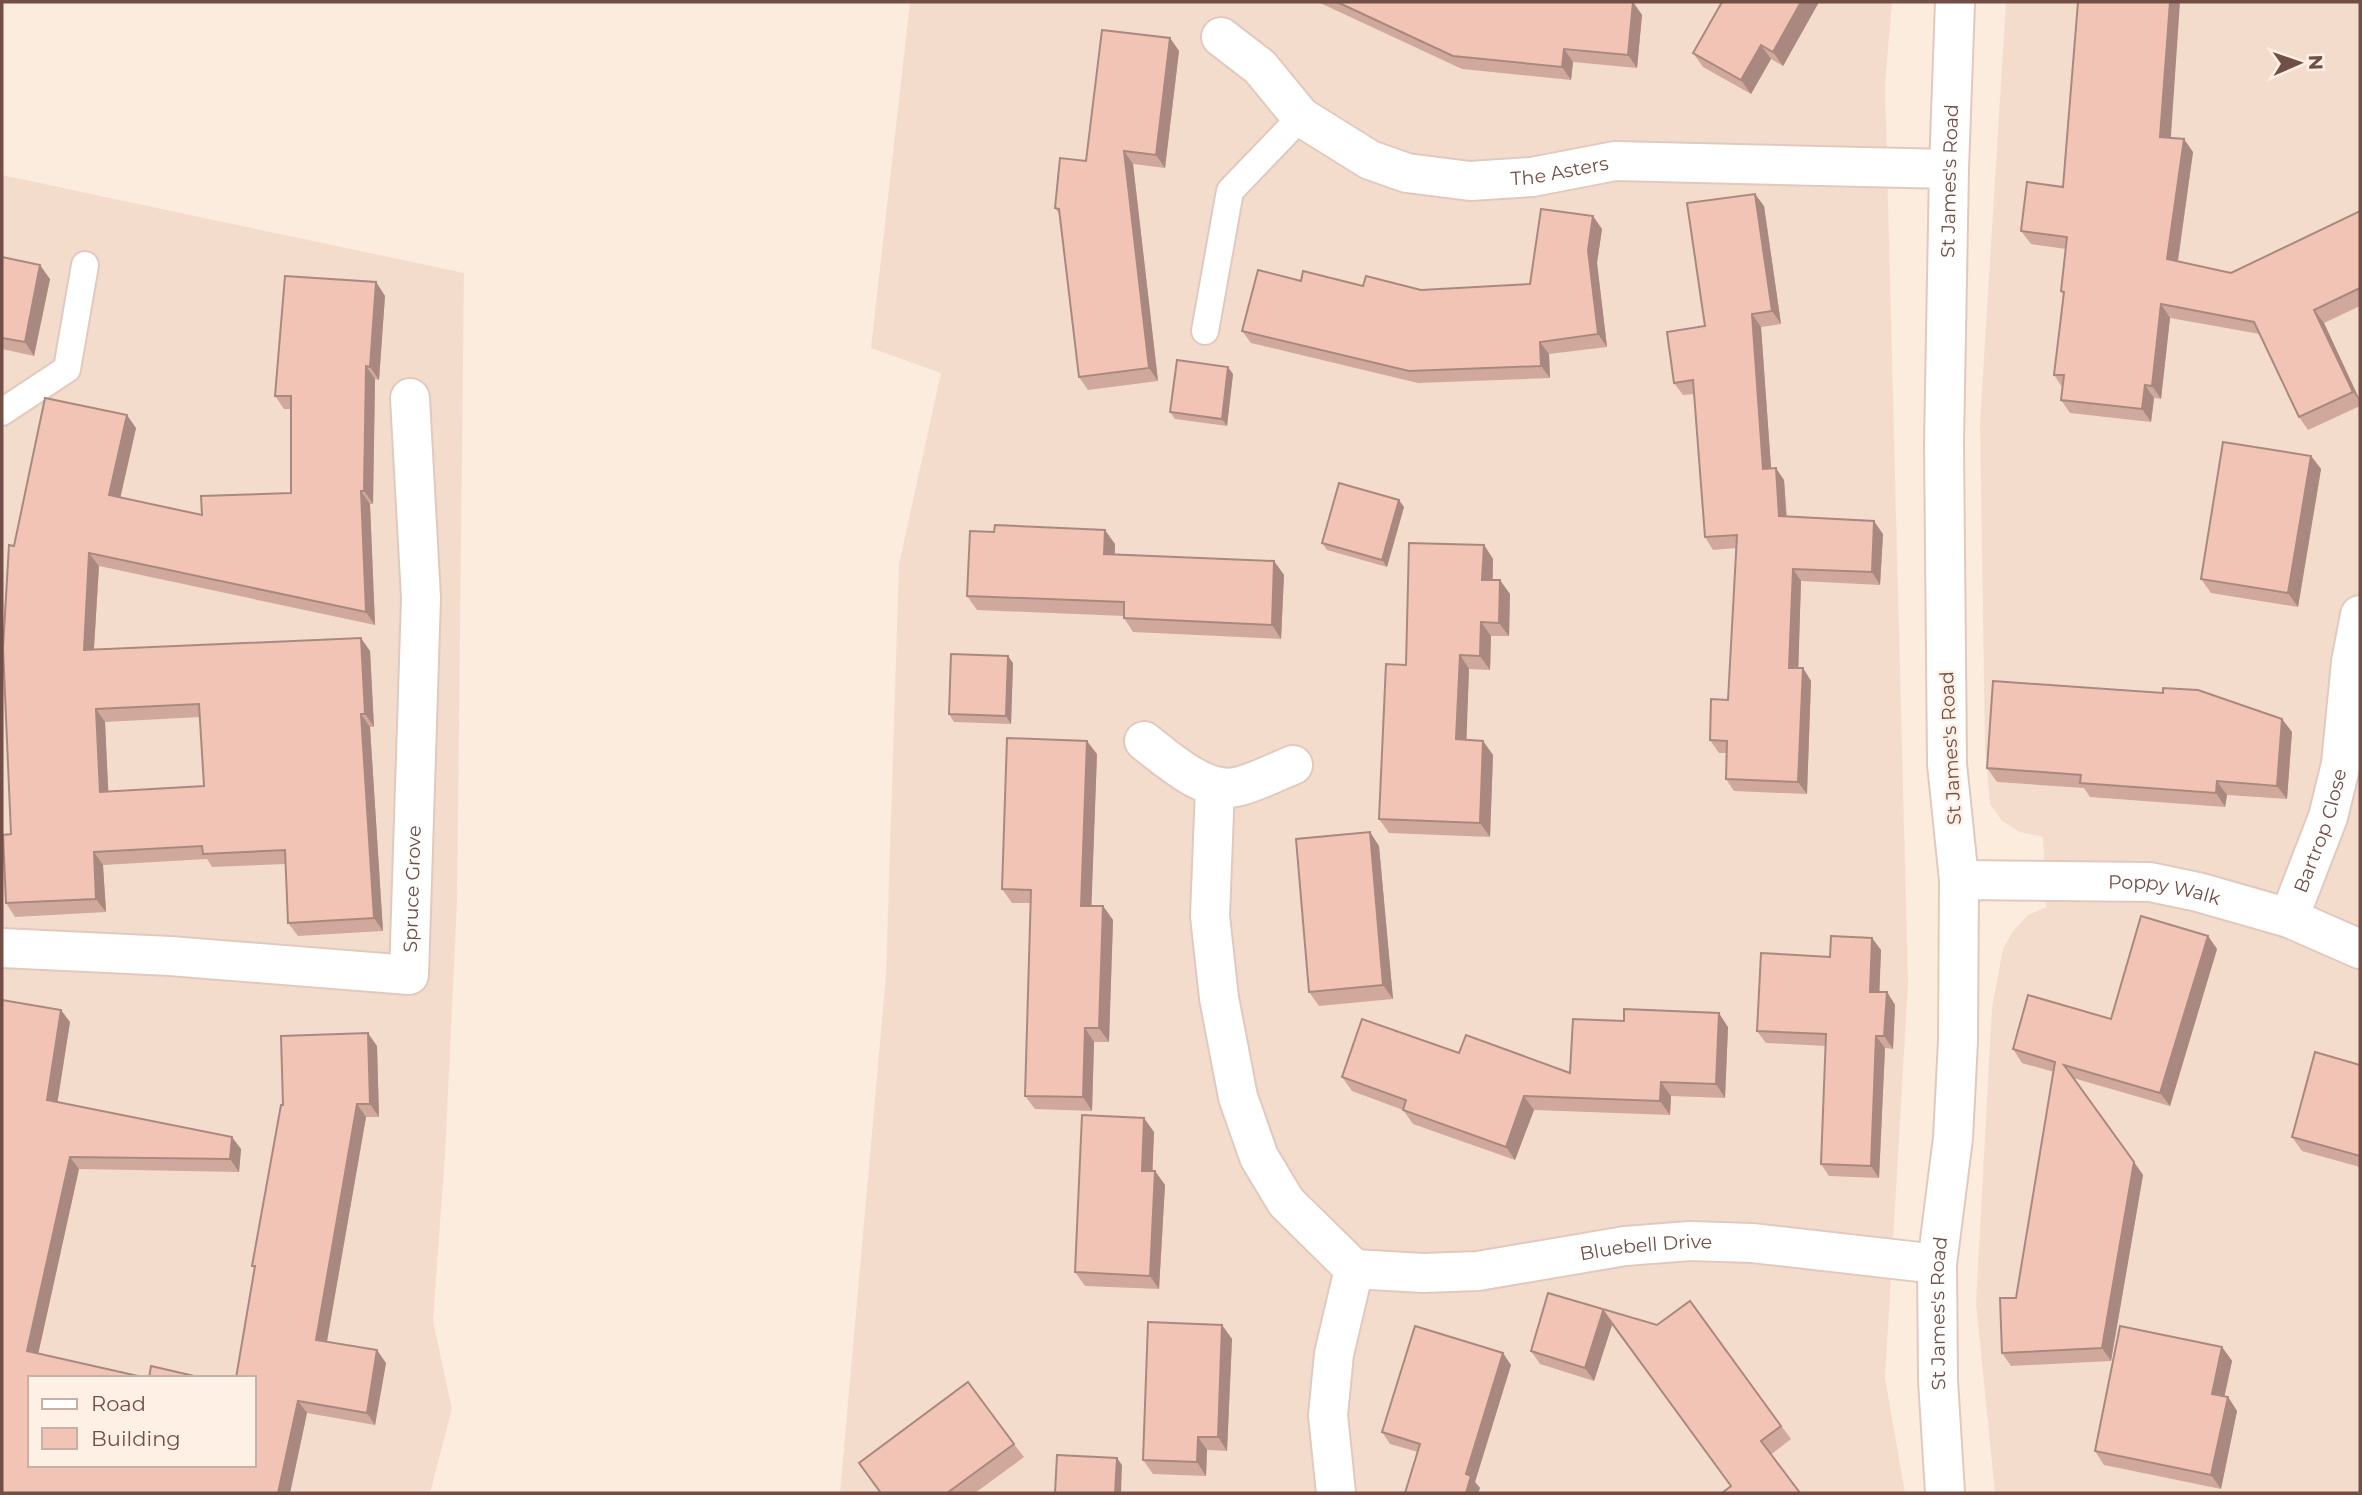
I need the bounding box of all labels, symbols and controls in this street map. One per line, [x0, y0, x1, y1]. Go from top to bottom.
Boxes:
north arrow [2264, 28, 2334, 98]
text: N [2304, 54, 2327, 71]
street label: St James's Road [1936, 104, 1963, 258]
street label: The Asters [1510, 152, 1610, 190]
street label: St James's Road [1935, 671, 1966, 825]
street label: Bartrop Close [2289, 766, 2351, 896]
street label: Spruce Grove [399, 825, 426, 953]
street label: Poppy Walk [2108, 870, 2224, 910]
street label: Bluebell Drive [1578, 1230, 1712, 1266]
street label: St James's Road [1926, 1235, 1952, 1391]
legend [28, 1376, 256, 1467]
text: Road [91, 1391, 146, 1416]
text: Building [91, 1426, 181, 1451]

